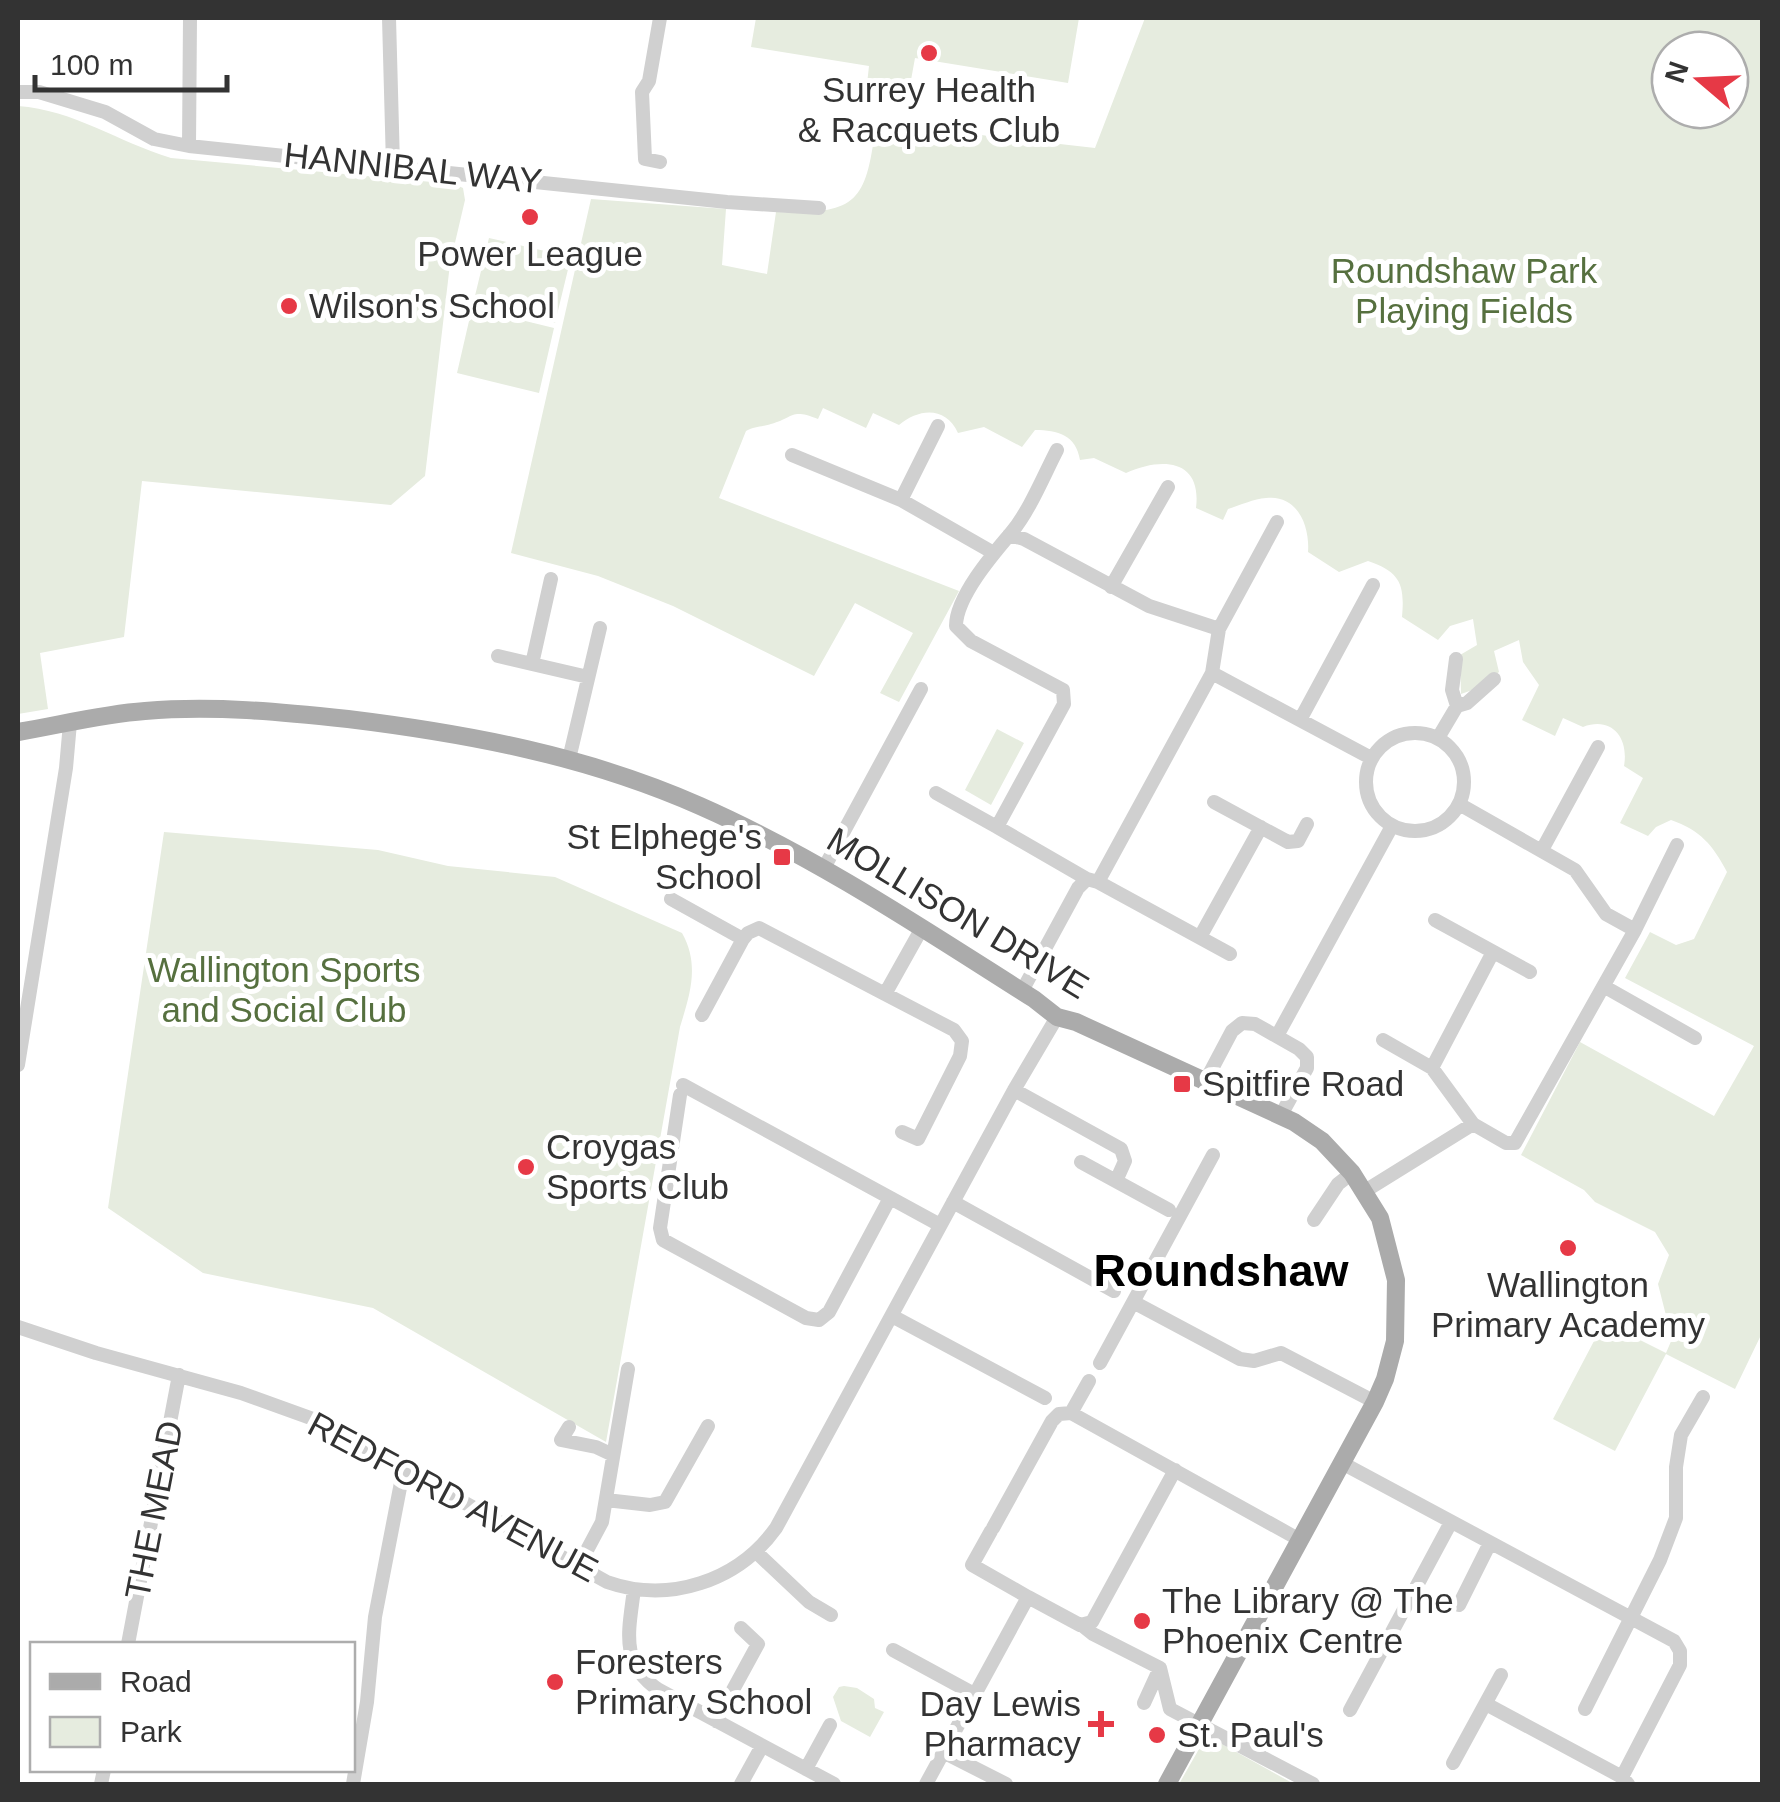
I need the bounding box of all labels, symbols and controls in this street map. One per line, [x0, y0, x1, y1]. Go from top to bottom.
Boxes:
scale bar [35, 30, 228, 92]
north arrow [1650, 30, 1750, 130]
marker: Surrey Health & Racquets Club [918, 42, 940, 64]
text: 100 m [50, 48, 133, 81]
text: N [1659, 57, 1695, 87]
place label: Surrey Health & Racquets Club [798, 70, 1060, 149]
street label: HANNIBAL WAY [282, 135, 544, 200]
marker: Power League [519, 206, 541, 228]
place label: Power League [417, 234, 643, 273]
park label: Roundshaw Park Playing Fields [1331, 251, 1598, 330]
place label: Wilson's School [309, 286, 555, 325]
marker: Wilson's School [278, 295, 300, 317]
place label: St Elphege's School [567, 817, 762, 896]
street label: MOLLISON DRIVE [821, 819, 1096, 1006]
marker: St Elphege's School [771, 846, 793, 868]
park label: Wallington Sports and Social Club [148, 950, 421, 1029]
place label: Spitfire Road [1202, 1064, 1404, 1103]
marker: Spitfire Road [1171, 1073, 1193, 1095]
place label: Croygas Sports Club [546, 1127, 729, 1206]
marker: Croygas Sports Club [515, 1156, 537, 1178]
marker: Wallington Primary Academy [1557, 1237, 1579, 1259]
district label: Roundshaw [1094, 1245, 1349, 1296]
place label: Wallington Primary Academy [1431, 1265, 1706, 1344]
street label: REDFORD AVENUE [302, 1404, 605, 1589]
street label: THE MEAD [117, 1417, 190, 1602]
place label: The Library @ The Phoenix Centre [1162, 1581, 1454, 1660]
marker: The Library @ The Phoenix Centre [1131, 1610, 1153, 1632]
legend [30, 1642, 355, 1772]
place label: Foresters Primary School [575, 1642, 812, 1721]
text: Road [120, 1665, 192, 1698]
marker: Foresters Primary School [544, 1671, 566, 1693]
place label: Day Lewis Pharmacy [920, 1684, 1081, 1763]
marker: Day Lewis Pharmacy [1090, 1713, 1112, 1735]
text: Park [120, 1715, 183, 1748]
place label: St. Paul's [1177, 1715, 1324, 1754]
marker: St. Paul's [1146, 1724, 1168, 1746]

